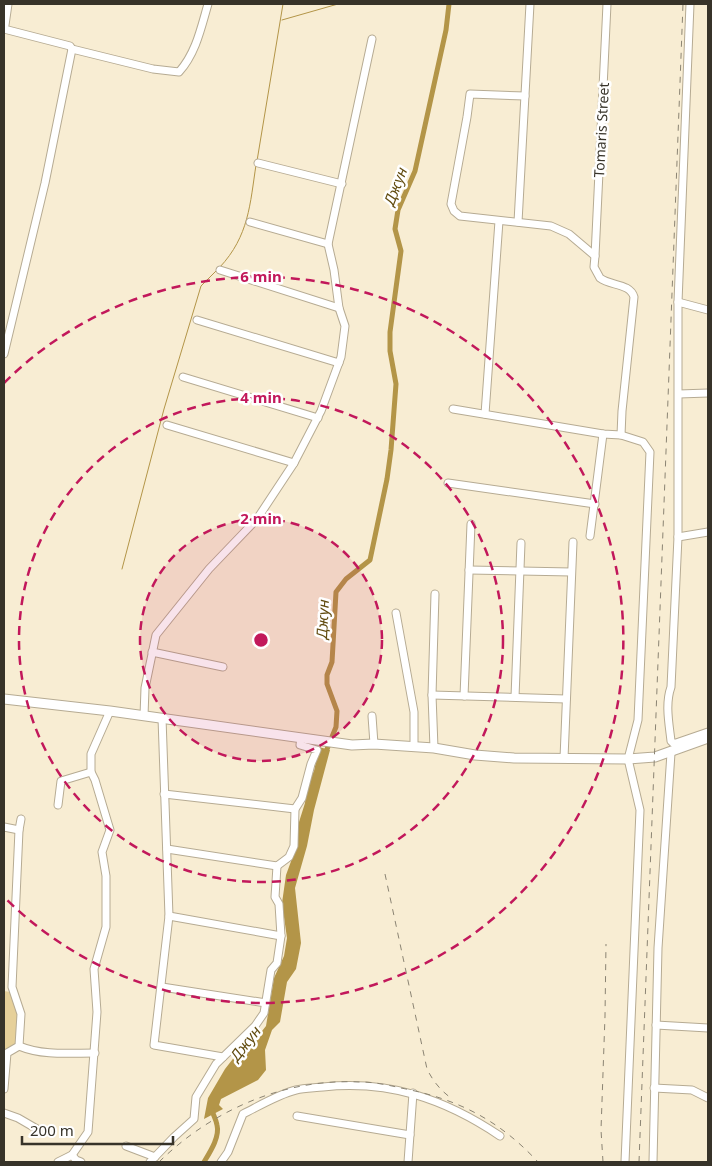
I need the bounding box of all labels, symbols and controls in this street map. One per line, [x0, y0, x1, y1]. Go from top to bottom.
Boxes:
street label: Tomaris Street [589, 82, 613, 178]
water label: Джун [378, 164, 412, 210]
text: 6 min [240, 266, 282, 286]
text: 4 min [240, 387, 282, 407]
text: 2 min [240, 508, 282, 528]
water label: Джун [311, 598, 333, 641]
centre of rings [252, 631, 270, 649]
water label: Джун [224, 1021, 265, 1066]
scale bar [22, 1114, 174, 1146]
text: 200 m [30, 1120, 74, 1140]

